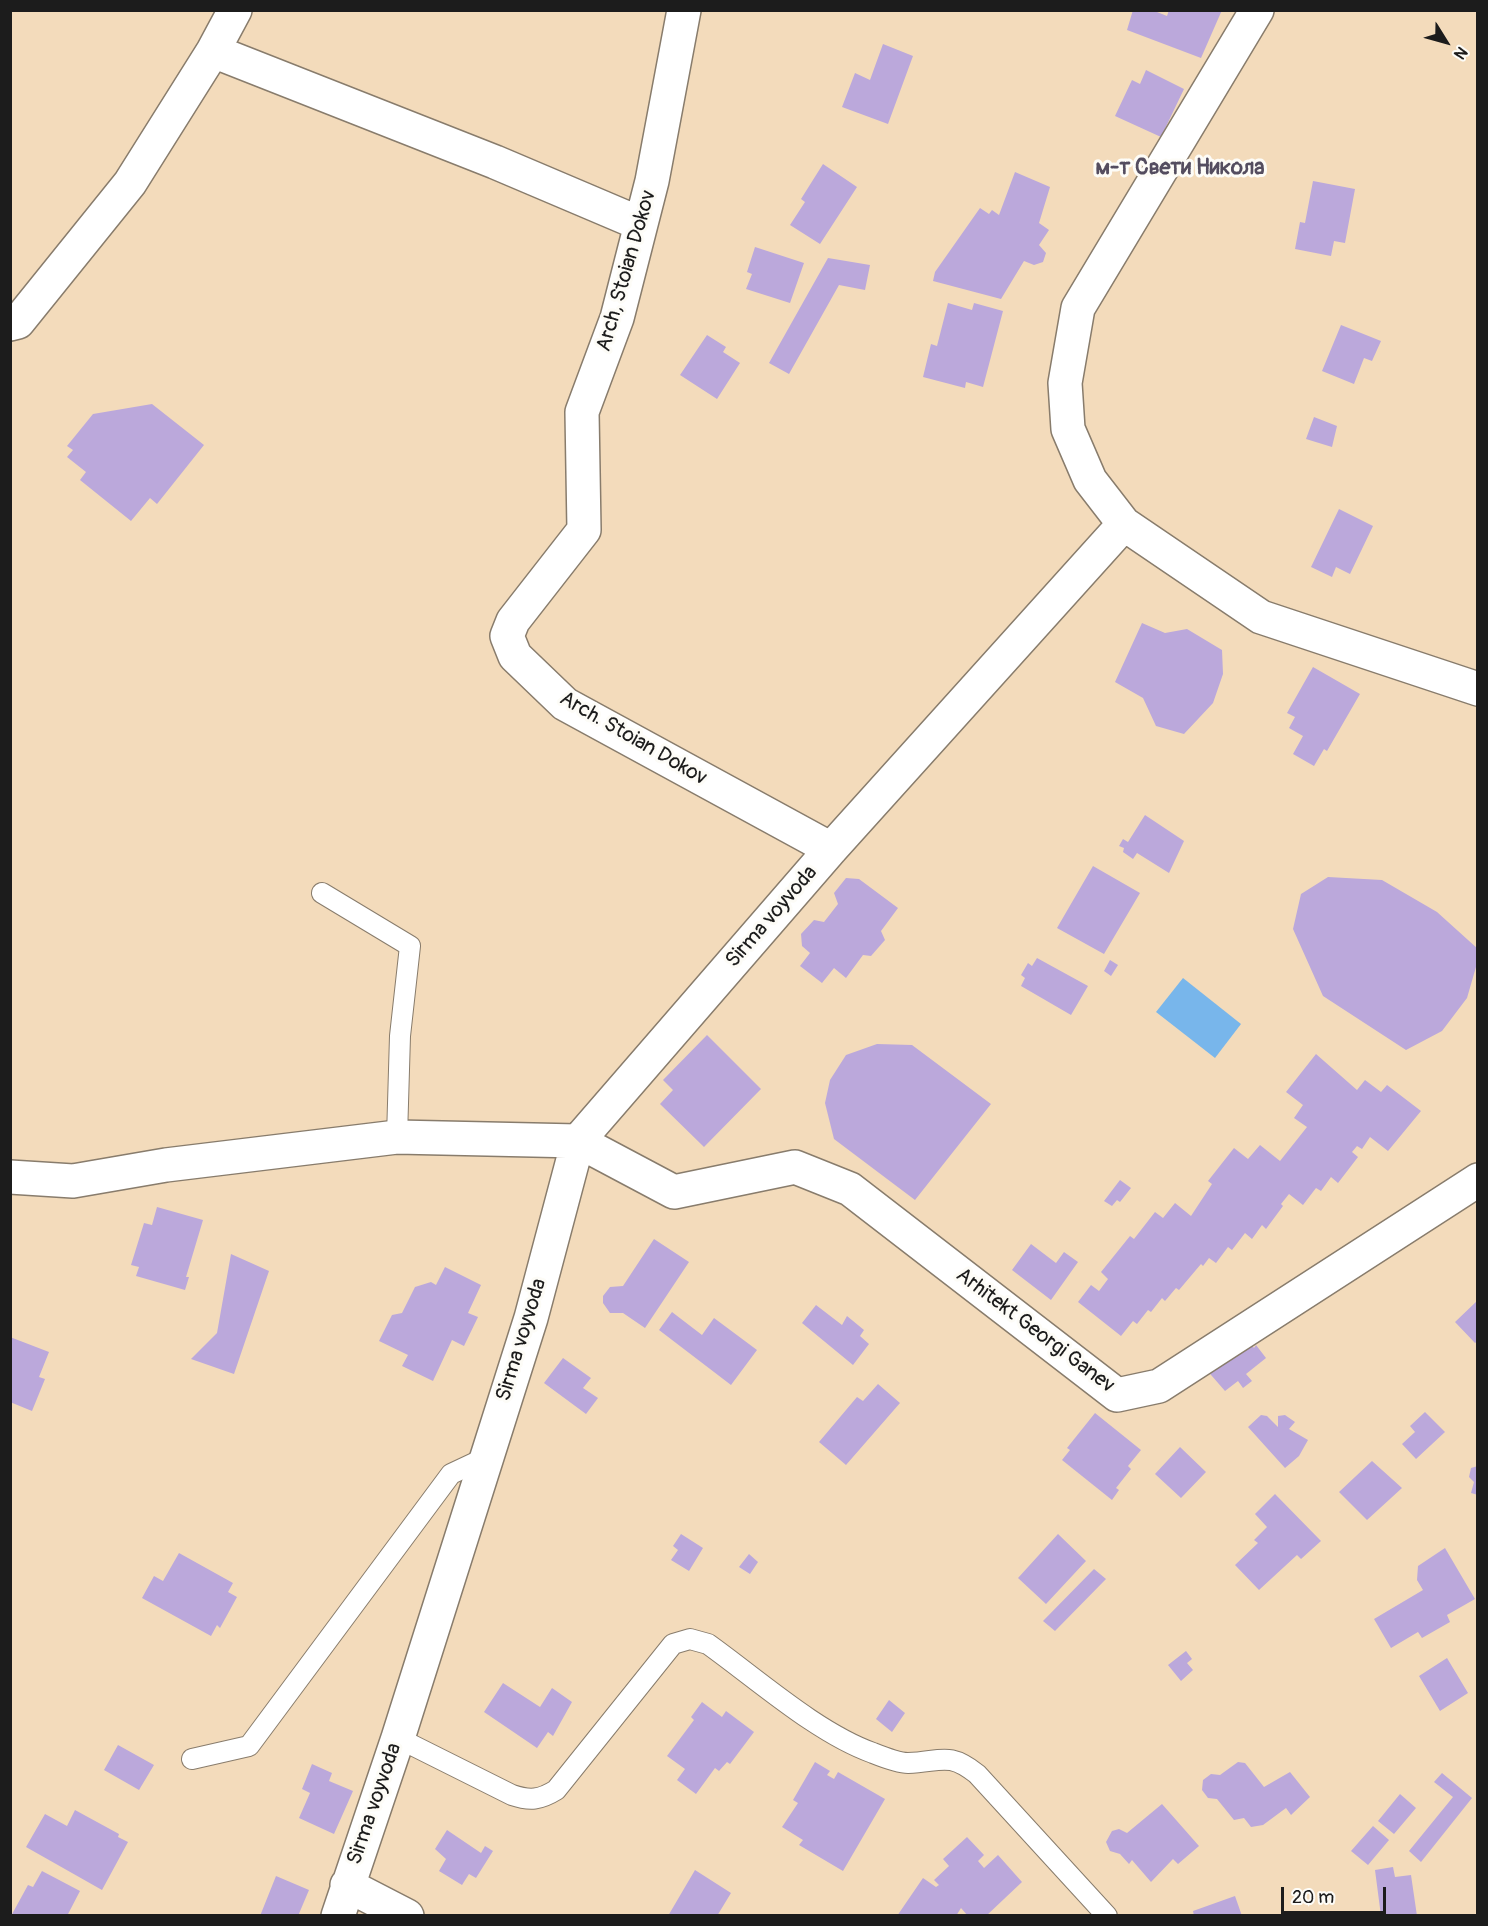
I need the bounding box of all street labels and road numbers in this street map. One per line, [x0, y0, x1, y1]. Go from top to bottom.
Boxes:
street label: Arch, Stoian Dokov [592, 187, 662, 355]
street label: Arch. Stoian Dokov [555, 687, 711, 791]
street label: Sirma voyvoda [721, 861, 823, 973]
street label: Arhitekt Georgi Ganev [951, 1263, 1119, 1399]
street label: Sirma voyvoda [491, 1276, 553, 1404]
street label: Sirma voyvoda [342, 1740, 408, 1868]

